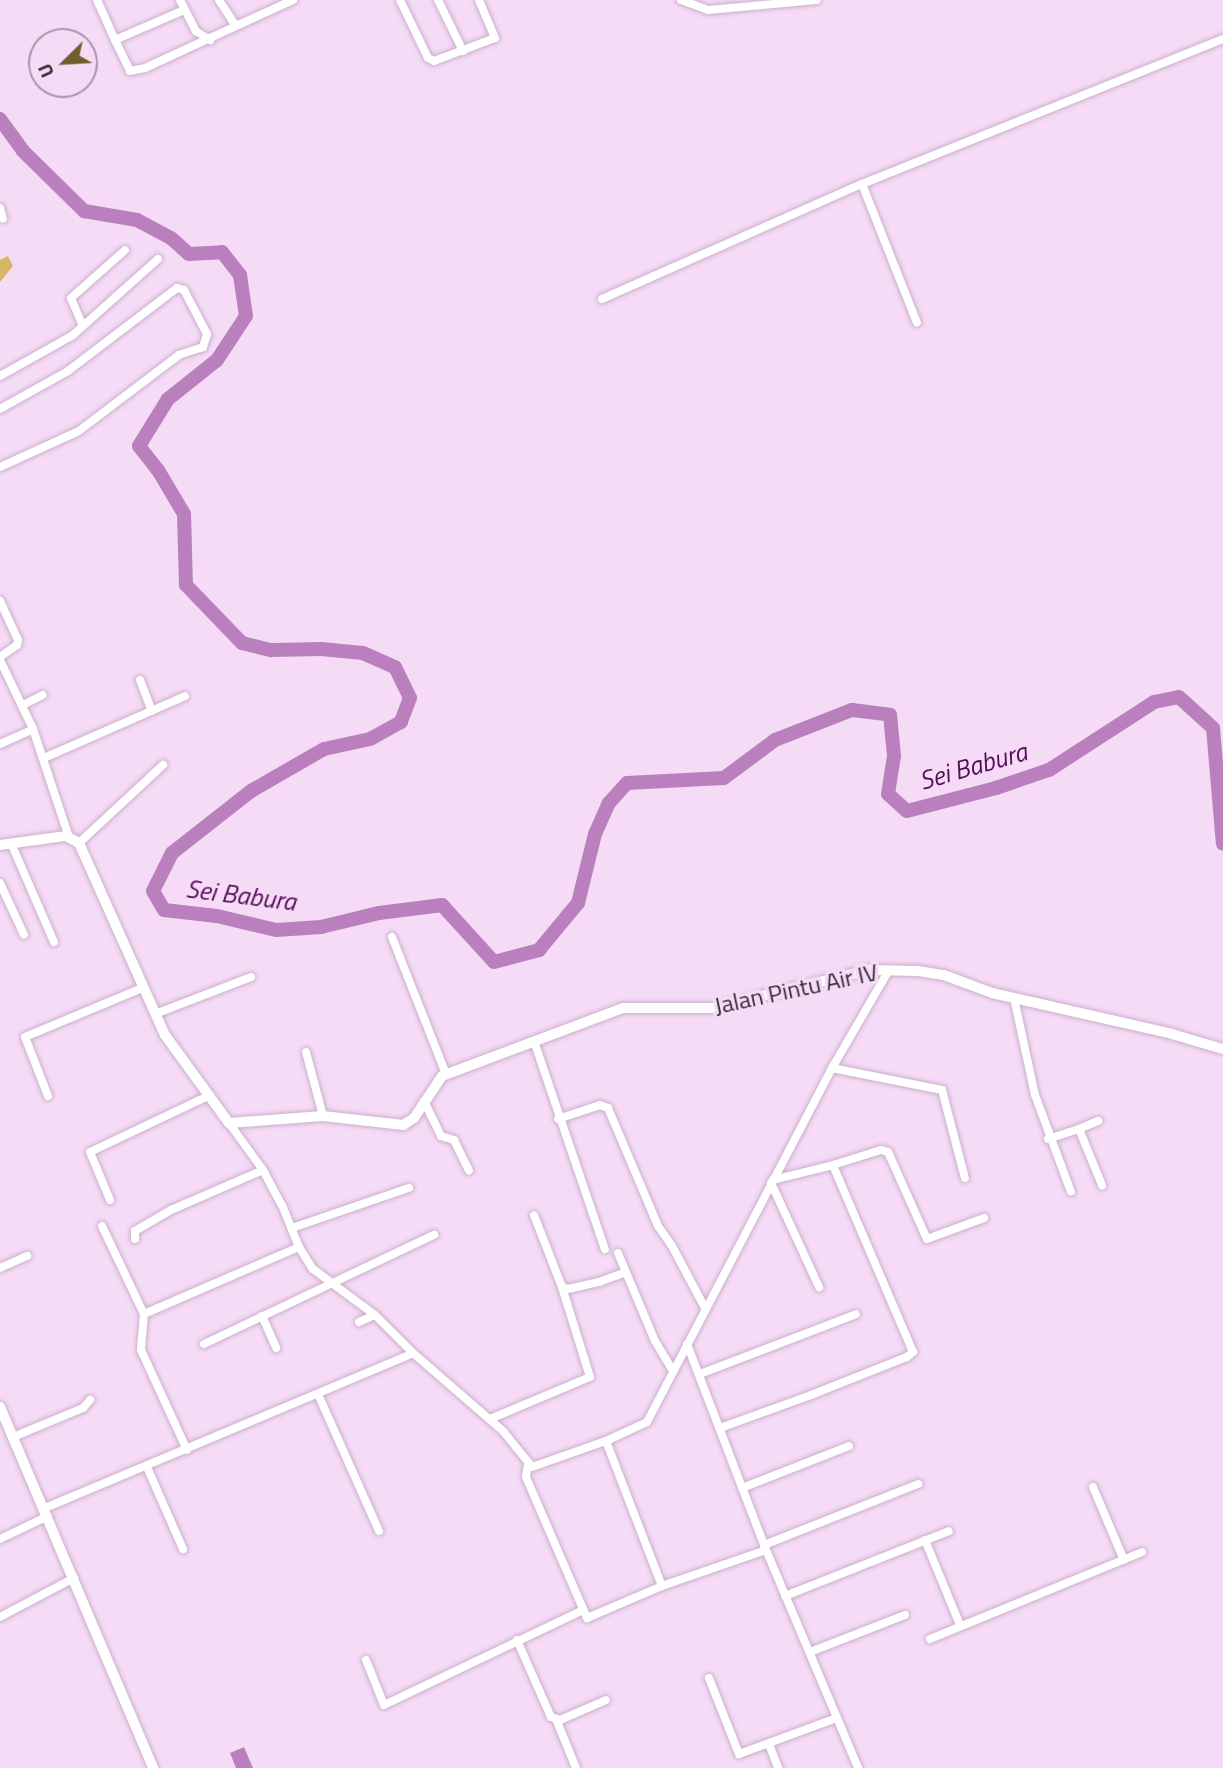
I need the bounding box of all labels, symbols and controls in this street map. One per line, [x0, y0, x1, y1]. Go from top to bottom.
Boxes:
north arrow [28, 28, 98, 98]
text: U [29, 59, 61, 83]
water label: Sei Babura [915, 736, 1031, 796]
water label: Sei Babura [184, 873, 298, 917]
street label: Jalan Pintu Air IV [712, 958, 880, 1020]

